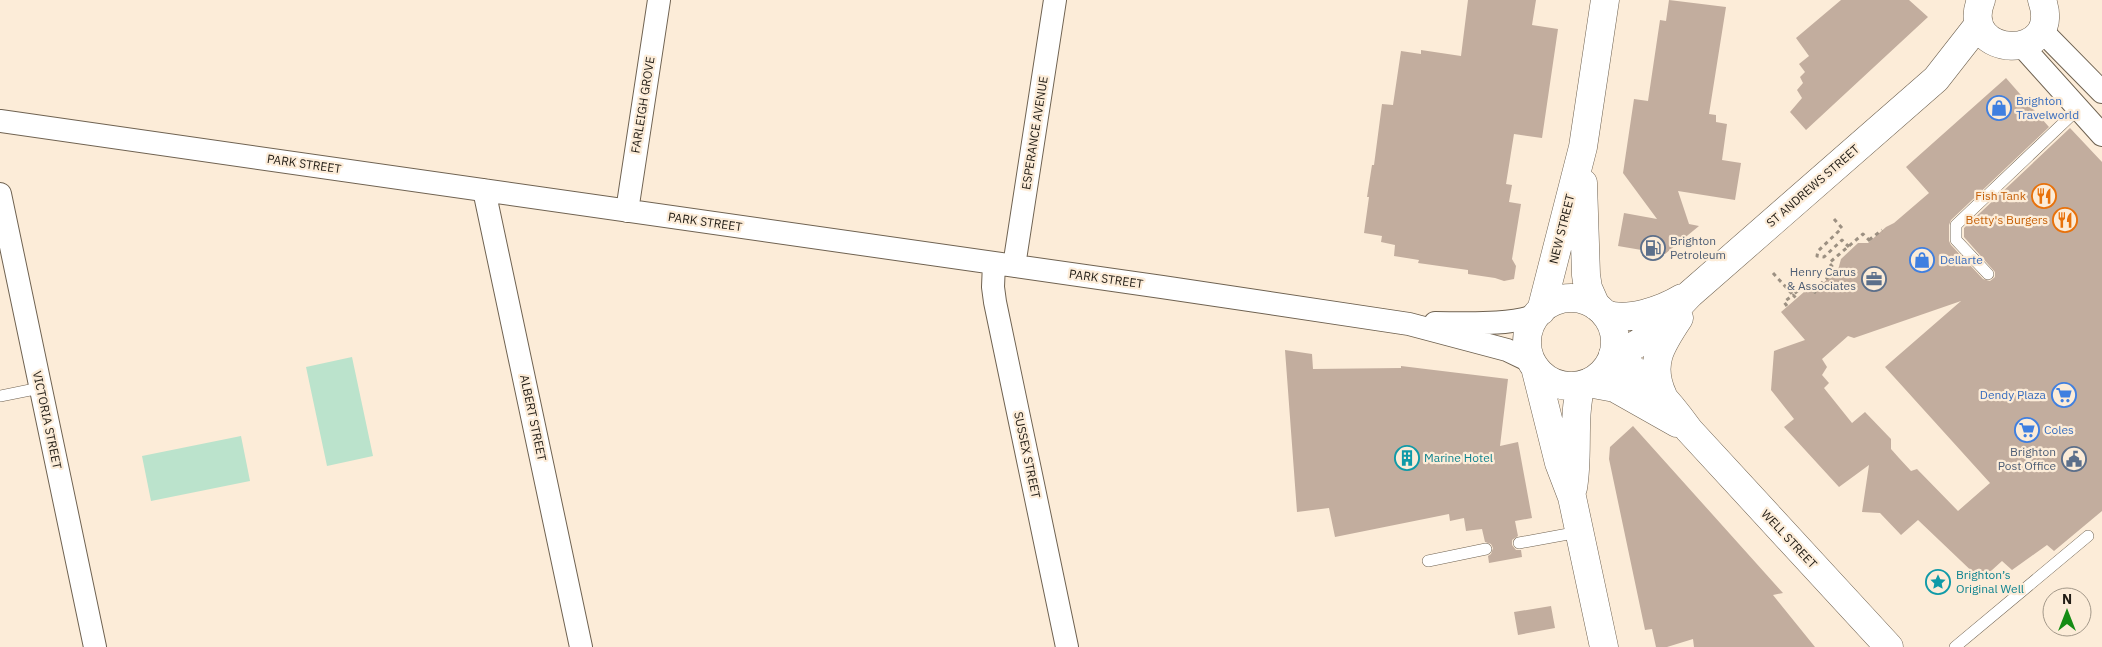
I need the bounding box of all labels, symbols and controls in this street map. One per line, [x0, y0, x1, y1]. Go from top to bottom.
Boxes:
street label: FARLEIGH GROVE [627, 56, 658, 154]
street label: ESPERANCE AVENUE [1018, 75, 1051, 191]
place label: Brighton Travelworld [2016, 93, 2079, 122]
shop icon: Brighton Travelworld [1986, 95, 2012, 121]
street label: ST ANDREWS STREET [1763, 141, 1862, 230]
street label: PARK STREET [266, 151, 342, 176]
restaurant icon: Fish Tank [2031, 183, 2057, 209]
place label: Fish Tank [1975, 188, 2027, 203]
street label: NEW STREET [1546, 192, 1577, 265]
restaurant icon: Betty's Burgers [2052, 207, 2078, 233]
street label: PARK STREET [667, 209, 743, 234]
place label: Betty's Burgers [1966, 212, 2048, 227]
place label: Brighton Petroleum [1670, 233, 1726, 262]
fuel station icon: Brighton Petroleum [1640, 235, 1666, 261]
shop icon: Dellarte [1909, 247, 1935, 273]
place label: Dellarte [1940, 252, 1983, 267]
place label: Henry Carus & Associates [1787, 264, 1856, 293]
street label: PARK STREET [1068, 266, 1144, 291]
office icon: Henry Carus & Associates [1861, 266, 1887, 292]
street label: VICTORIA STREET [30, 369, 65, 470]
street label: ALBERT STREET [517, 373, 550, 463]
supermarket icon: Dendy Plaza [2051, 382, 2077, 408]
place label: Dendy Plaza [1980, 387, 2047, 402]
street label: SUSSEX STREET [1011, 410, 1044, 500]
supermarket icon: Coles [2014, 417, 2040, 443]
place label: Coles [2044, 422, 2074, 437]
place label: Brighton Post Office [1998, 444, 2056, 473]
building icon: Marine Hotel [1394, 445, 1420, 471]
public building icon: Brighton Post Office [2061, 446, 2087, 472]
place label: Marine Hotel [1424, 450, 1493, 465]
street label: WELL STREET [1758, 506, 1820, 571]
place label: Brighton’s Original Well [1956, 567, 2024, 596]
place icon: Brighton’s Original Well [1925, 569, 1951, 595]
north arrow [2042, 587, 2092, 637]
text: N [2062, 590, 2072, 608]

